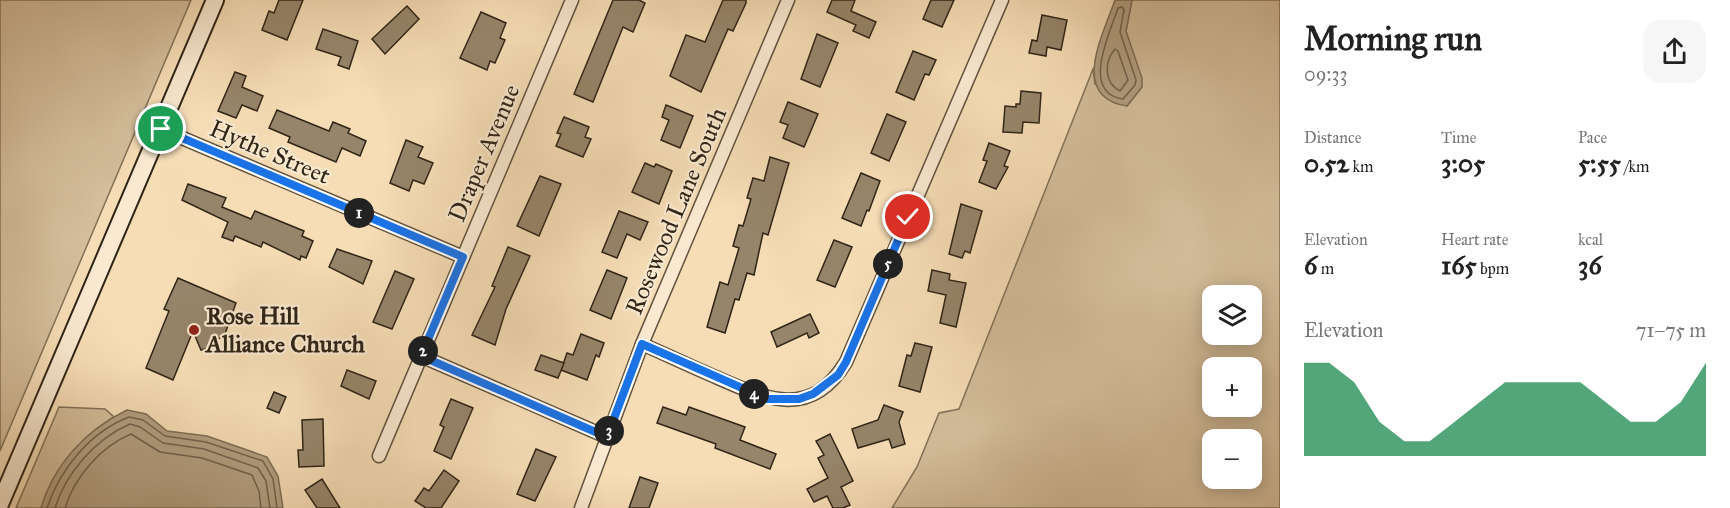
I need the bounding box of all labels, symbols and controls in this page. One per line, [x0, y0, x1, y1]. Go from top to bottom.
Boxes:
text: Morning run [1304, 19, 1482, 59]
button: share [1643, 20, 1706, 83]
text: 09:33 [1304, 62, 1347, 86]
street label: Draper Avenue [442, 80, 526, 226]
pin [135, 103, 186, 154]
street label: Rosewood Lane South [619, 103, 733, 319]
icon: arrive [144, 112, 177, 145]
street label: Hythe Street [205, 113, 335, 191]
text: Distance [1304, 128, 1361, 147]
text: Time [1441, 128, 1476, 147]
text: Pace [1578, 128, 1607, 147]
text: 0.52 [1304, 147, 1349, 179]
text: 3:05 [1441, 147, 1485, 179]
text: 5:55 [1578, 147, 1621, 179]
text: km [1349, 157, 1373, 176]
text: /km [1621, 157, 1649, 176]
pin [882, 191, 933, 242]
pin: 1 [344, 198, 374, 228]
icon: check [891, 200, 924, 233]
text: 1 [356, 203, 362, 222]
text: Elevation [1304, 230, 1368, 249]
text: Heart rate [1441, 230, 1508, 249]
text: kcal [1578, 230, 1603, 249]
pin: 5 [873, 249, 903, 279]
text: 6 [1304, 249, 1317, 281]
text: 165 [1441, 249, 1477, 281]
text: 36 [1578, 249, 1602, 281]
text: 5 [884, 254, 892, 273]
text: m [1317, 259, 1334, 278]
text: bpm [1477, 259, 1509, 278]
map controls [1202, 285, 1262, 489]
button: layers [1202, 285, 1262, 345]
place label: Rose Hill Alliance Church [204, 301, 366, 359]
text: Elevation [1304, 318, 1383, 342]
text: 71–75 m [1636, 318, 1706, 342]
marker: Rose Hill Alliance Church [187, 323, 201, 337]
pin: 2 [408, 336, 438, 366]
text: 2 [419, 341, 427, 360]
button: + [1202, 357, 1262, 417]
pin: 4 [739, 379, 769, 409]
text: 4 [750, 384, 758, 403]
pin: 3 [594, 416, 624, 446]
text: 3 [606, 421, 612, 440]
button: − [1202, 429, 1262, 489]

